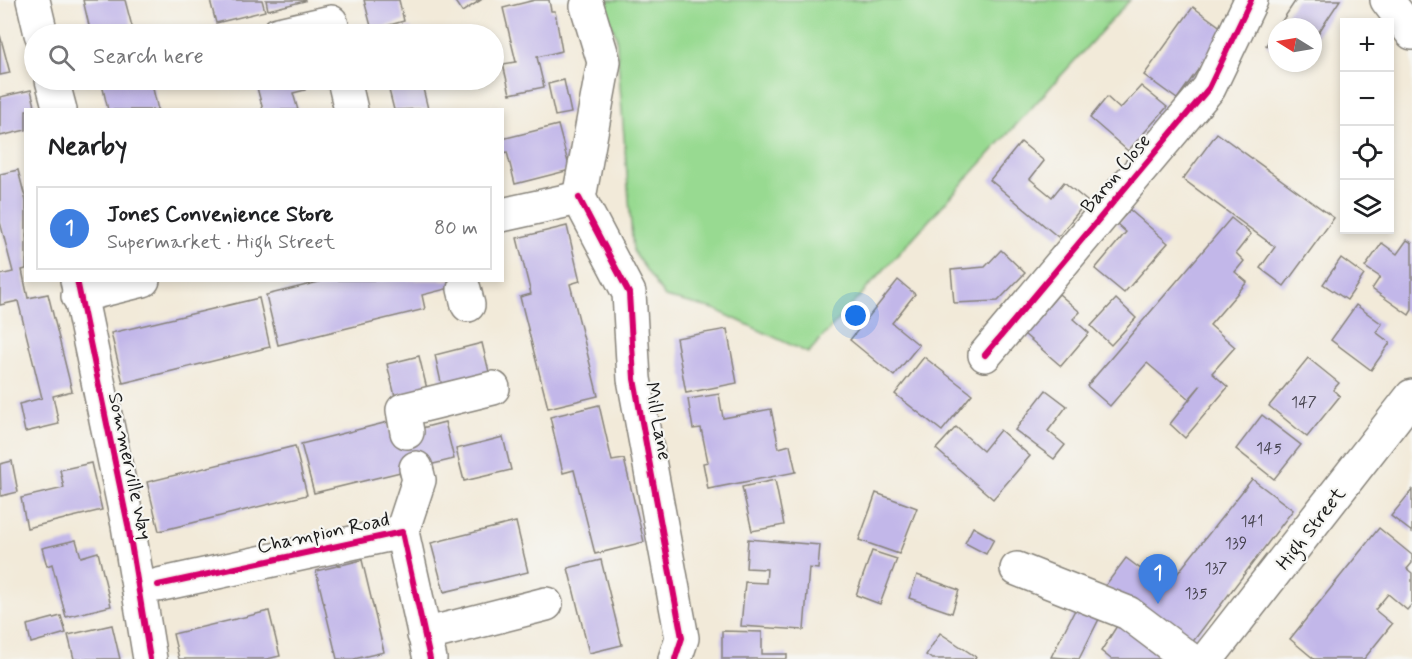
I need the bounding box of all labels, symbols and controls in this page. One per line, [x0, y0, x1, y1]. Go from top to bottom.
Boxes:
north arrow [1268, 18, 1322, 72]
map controls [1340, 18, 1394, 234]
button: + [1340, 18, 1394, 72]
search box [24, 24, 504, 90]
icon: search [45, 41, 78, 74]
text: Search here [93, 43, 204, 71]
button: − [1340, 72, 1394, 126]
button: locate [1340, 126, 1394, 180]
street label: Baron Close [1075, 129, 1157, 219]
text: Nearby [48, 130, 127, 164]
button: layers [1340, 180, 1394, 234]
text: Jones Convenience Store [107, 201, 333, 229]
text: 1 [65, 215, 74, 242]
text: 80 m [434, 215, 478, 242]
text: Supermarket · High Street [107, 229, 335, 256]
your location [841, 301, 870, 330]
street label: Mill Lane [637, 380, 678, 463]
street label: Sommerville Way [101, 390, 158, 542]
house number: 147 [1291, 392, 1317, 413]
house number: 145 [1256, 438, 1282, 459]
street label: High Street [1270, 482, 1354, 577]
street label: Champion Road [254, 506, 392, 561]
house number: 141 [1240, 511, 1264, 532]
house number: 139 [1225, 533, 1247, 554]
pin: 1 [1138, 554, 1178, 604]
house number: 137 [1205, 558, 1227, 579]
house number: 135 [1185, 583, 1208, 604]

